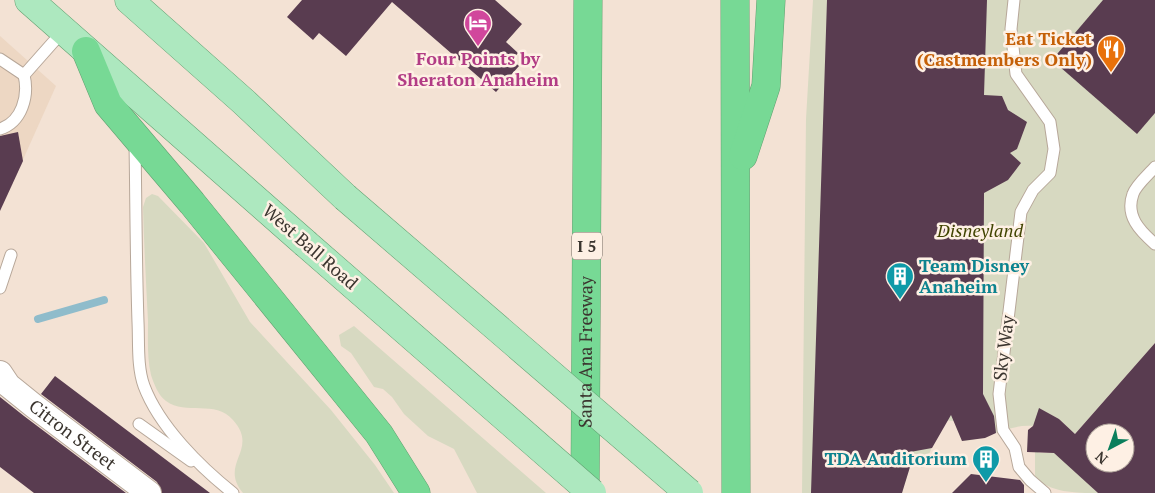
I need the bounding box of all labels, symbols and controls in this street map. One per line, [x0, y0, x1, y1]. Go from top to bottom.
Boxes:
hotel icon: Four Points by Sheraton Anaheim [463, 8, 493, 47]
place label: Eat Ticket (Castmembers Only) [917, 26, 1092, 71]
restaurant icon: Eat Ticket (Castmembers Only) [1096, 34, 1126, 73]
place label: Four Points by Sheraton Anaheim [397, 46, 559, 91]
street label: West Ball Road [258, 198, 363, 294]
park label: Disneyland [936, 218, 1023, 242]
road number: I 5 [572, 232, 602, 260]
place label: Team Disney Anaheim [919, 253, 1030, 298]
building icon: Team Disney Anaheim [885, 261, 915, 300]
street label: Santa Ana Freeway [572, 275, 597, 428]
street label: Sky Way [987, 313, 1019, 382]
street label: Citron Street [24, 393, 122, 475]
north arrow [1085, 423, 1135, 473]
building icon: TDA Auditorium [971, 444, 1001, 483]
place label: TDA Auditorium [825, 446, 967, 470]
text: N [1091, 447, 1111, 469]

